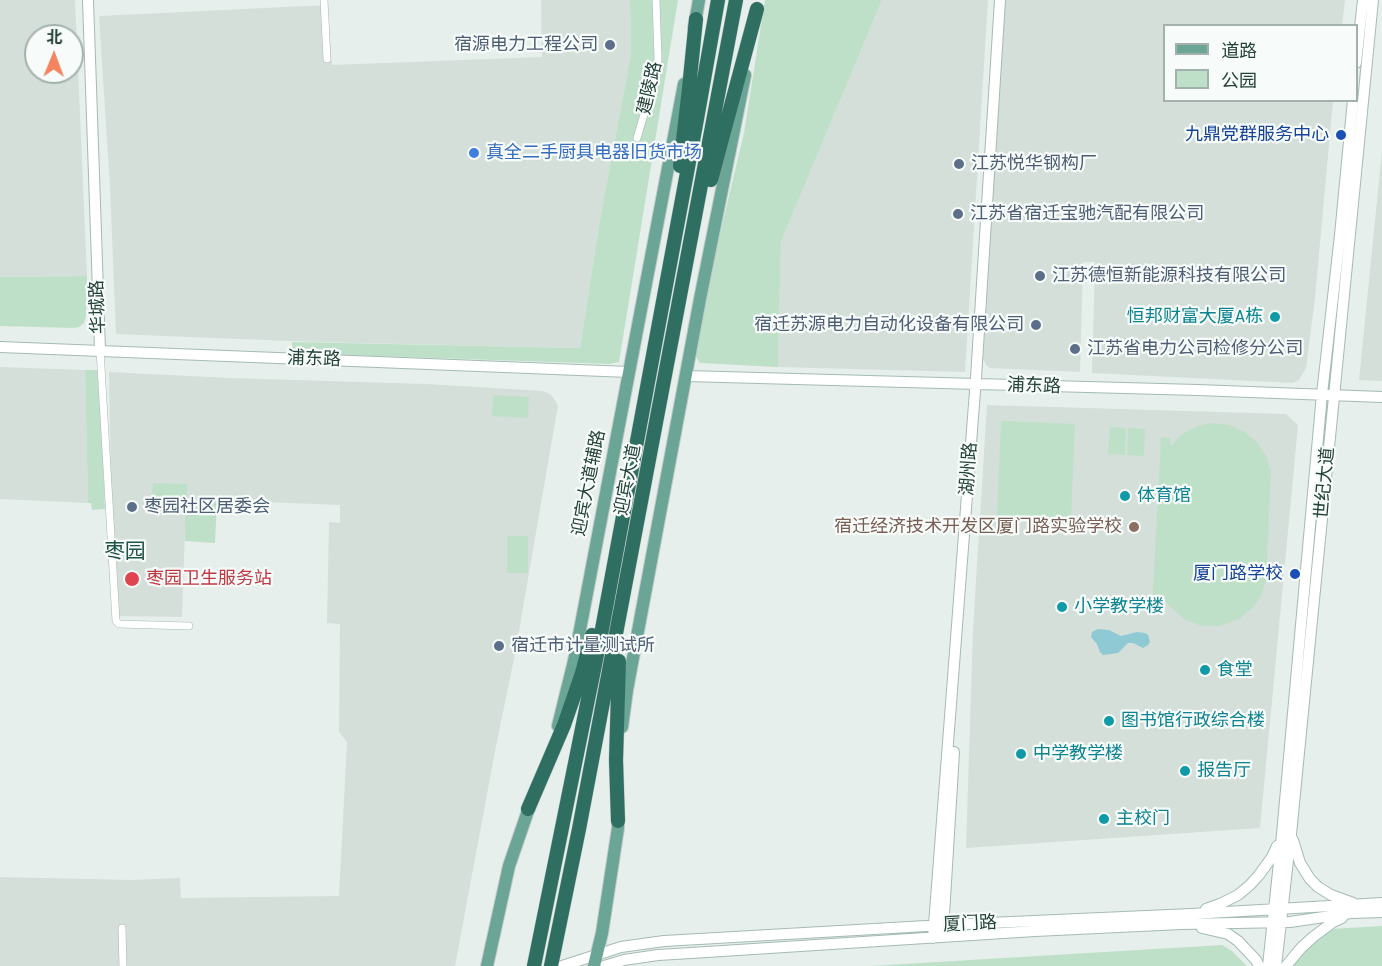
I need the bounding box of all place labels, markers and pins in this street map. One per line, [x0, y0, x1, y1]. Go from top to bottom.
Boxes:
place label: 宿源电力工程公司 [454, 34, 598, 56]
marker: 宿源电力工程公司 [603, 38, 617, 52]
place label: 九鼎党群服务中心 [1185, 124, 1329, 146]
marker: 九鼎党群服务中心 [1334, 128, 1348, 142]
place label: 真全二手厨具电器旧货市场 [486, 142, 702, 164]
marker: 真全二手厨具电器旧货市场 [467, 146, 481, 160]
place label: 江苏悦华钢构厂 [971, 153, 1097, 175]
marker: 江苏悦华钢构厂 [952, 157, 966, 171]
place label: 江苏省宿迁宝驰汽配有限公司 [970, 203, 1204, 225]
marker: 江苏省宿迁宝驰汽配有限公司 [951, 207, 965, 221]
place label: 江苏德恒新能源科技有限公司 [1052, 265, 1286, 287]
marker: 江苏德恒新能源科技有限公司 [1033, 269, 1047, 283]
place label: 恒邦财富大厦A栋 [1127, 306, 1263, 328]
marker: 恒邦财富大厦A栋 [1268, 310, 1282, 324]
place label: 宿迁苏源电力自动化设备有限公司 [754, 314, 1024, 336]
marker: 宿迁苏源电力自动化设备有限公司 [1029, 318, 1043, 332]
place label: 江苏省电力公司检修分公司 [1087, 338, 1303, 360]
marker: 江苏省电力公司检修分公司 [1068, 342, 1082, 356]
place label: 体育馆 [1137, 485, 1191, 507]
marker: 体育馆 [1118, 489, 1132, 503]
place label: 枣园社区居委会 [144, 496, 270, 518]
marker: 枣园社区居委会 [125, 500, 139, 514]
place label: 宿迁经济技术开发区厦门路实验学校 [834, 516, 1122, 538]
marker: 宿迁经济技术开发区厦门路实验学校 [1127, 520, 1141, 534]
place label: 厦门路学校 [1193, 563, 1283, 585]
marker: 厦门路学校 [1288, 567, 1302, 581]
place label: 枣园卫生服务站 [146, 568, 272, 590]
marker: 枣园卫生服务站 [123, 570, 141, 588]
place label: 小学教学楼 [1074, 596, 1164, 618]
marker: 小学教学楼 [1055, 600, 1069, 614]
place label: 宿迁市计量测试所 [511, 635, 655, 657]
marker: 宿迁市计量测试所 [492, 639, 506, 653]
place label: 食堂 [1217, 659, 1253, 681]
marker: 食堂 [1198, 663, 1212, 677]
place label: 图书馆行政综合楼 [1121, 710, 1265, 732]
marker: 图书馆行政综合楼 [1102, 714, 1116, 728]
place label: 中学教学楼 [1033, 743, 1123, 765]
marker: 中学教学楼 [1014, 747, 1028, 761]
place label: 报告厅 [1197, 760, 1251, 782]
marker: 报告厅 [1178, 764, 1192, 778]
place label: 主校门 [1116, 808, 1170, 830]
marker: 主校门 [1097, 812, 1111, 826]

